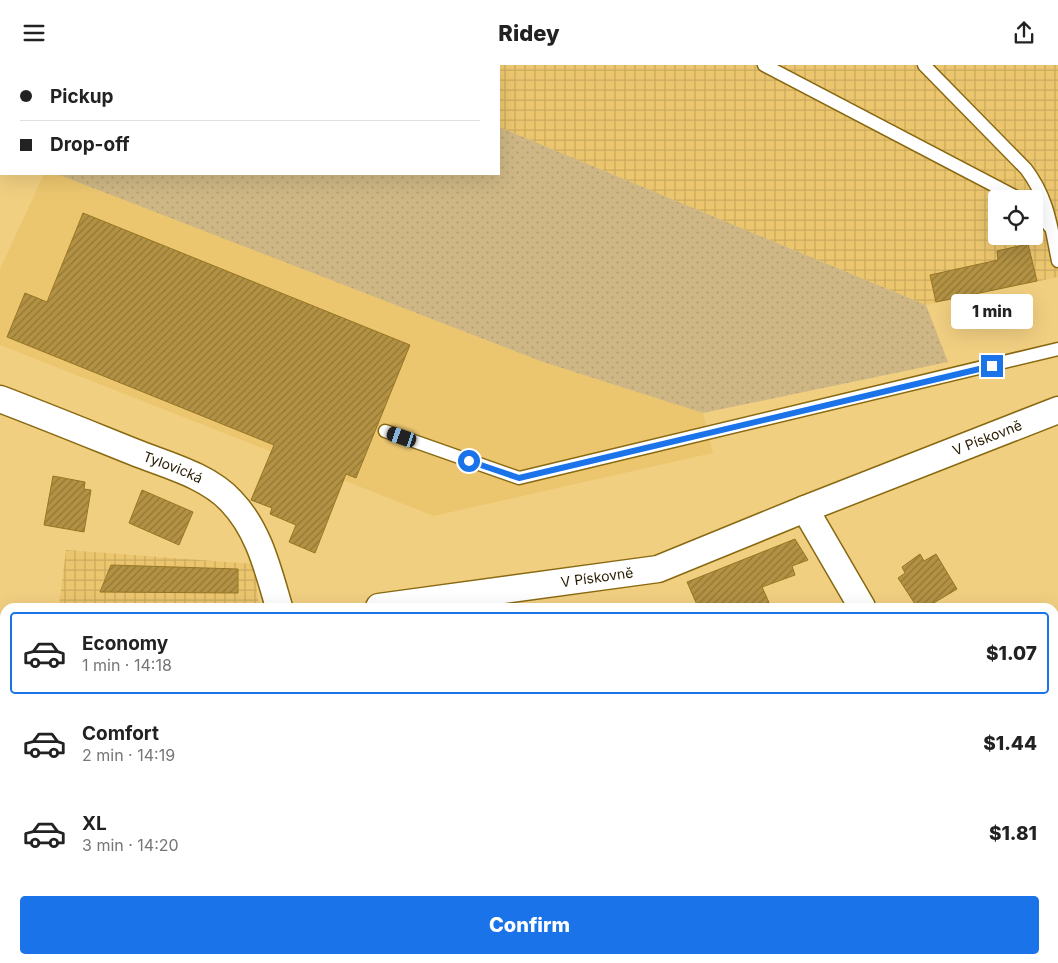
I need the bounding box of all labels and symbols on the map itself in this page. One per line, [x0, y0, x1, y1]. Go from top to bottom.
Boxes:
callout: 1 min [951, 293, 1033, 329]
route end [981, 355, 1003, 377]
street label: V Pískovně [950, 416, 1024, 458]
car [385, 425, 418, 449]
street label: Tylovická [141, 447, 206, 486]
route start [458, 450, 480, 472]
street label: V Pískovně [560, 563, 634, 590]

